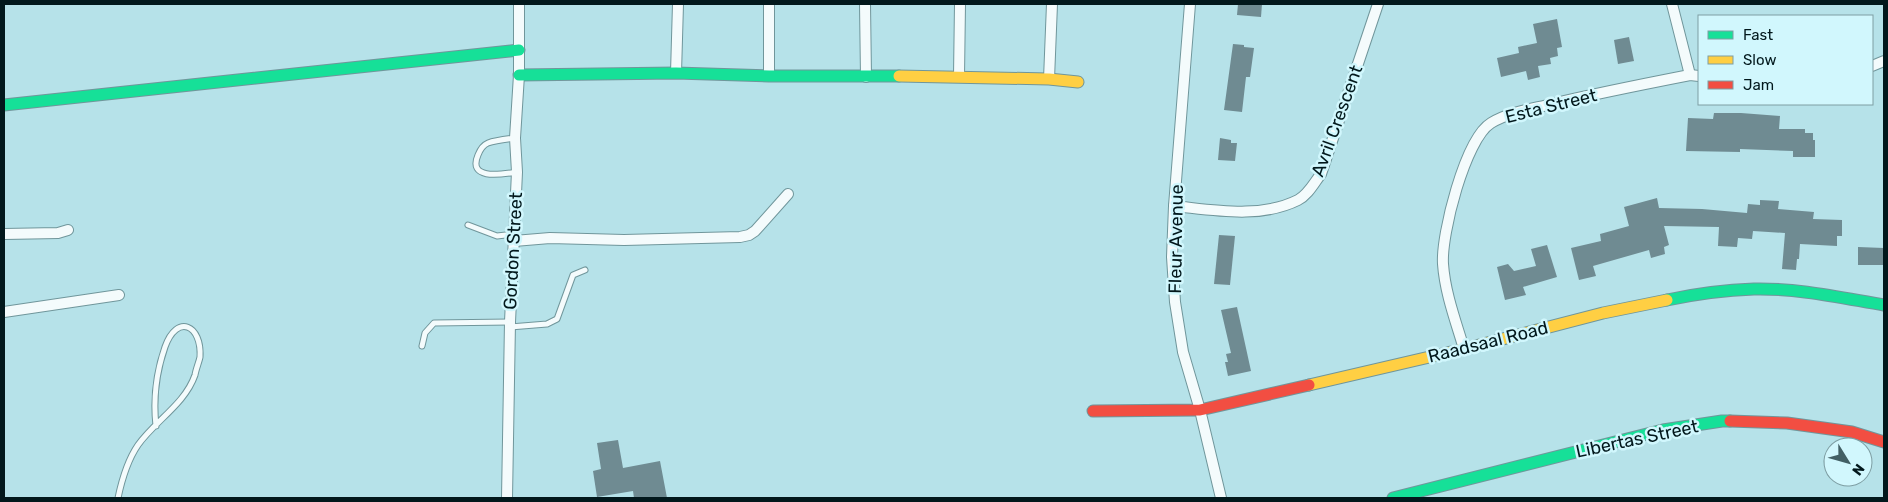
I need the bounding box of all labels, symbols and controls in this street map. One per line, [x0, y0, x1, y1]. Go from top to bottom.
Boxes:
legend [1698, 15, 1873, 105]
text: Fast [1743, 26, 1773, 44]
text: Slow [1743, 51, 1776, 69]
street label: Avril Crescent [1307, 62, 1367, 180]
text: Jam [1743, 76, 1774, 94]
street label: Esta Street [1503, 84, 1599, 128]
street label: Fleur Avenue [1164, 184, 1188, 294]
street label: Gordon Street [499, 192, 527, 310]
street label: Raadsaal Road [1426, 316, 1550, 368]
street label: Libertas Street [1574, 415, 1700, 463]
north arrow [1823, 437, 1873, 487]
text: N [1848, 460, 1868, 479]

